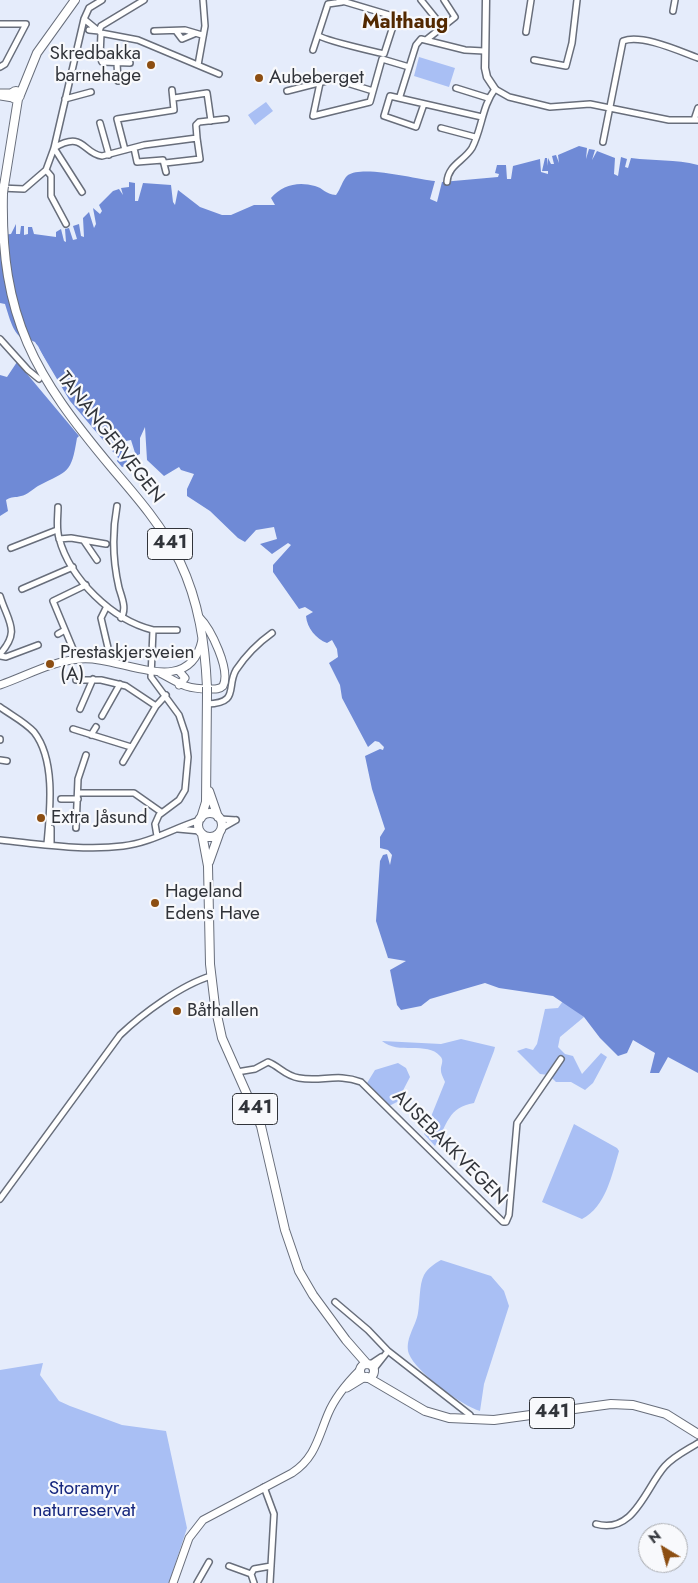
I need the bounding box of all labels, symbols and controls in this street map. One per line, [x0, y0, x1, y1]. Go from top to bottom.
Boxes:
district label: Malthaug [362, 11, 448, 35]
place label: Skredbakka barnehage [50, 43, 141, 87]
marker: Skredbakka barnehage [145, 59, 157, 71]
place label: Aubeberget [269, 67, 364, 89]
marker: Aubeberget [253, 72, 265, 84]
street label: TANANGERVEGEN [52, 368, 168, 508]
road number: 441 [148, 528, 192, 560]
place label: Prestaskjersveien (A) [60, 642, 195, 686]
marker: Prestaskjersveien (A) [44, 658, 56, 670]
place label: Extra Jåsund [51, 807, 148, 829]
marker: Extra Jåsund [35, 812, 47, 824]
place label: Hageland Edens Have [165, 881, 260, 925]
marker: Hageland Edens Have [149, 897, 161, 909]
place label: Båthallen [187, 1000, 259, 1022]
marker: Båthallen [171, 1005, 183, 1017]
street label: AUSEBAKKVEGEN [387, 1086, 511, 1210]
road number: 441 [232, 1094, 278, 1124]
road number: 441 [530, 1398, 574, 1429]
park label: Storamyr naturreservat [33, 1478, 135, 1522]
north arrow [638, 1523, 688, 1573]
text: N [644, 1525, 665, 1548]

